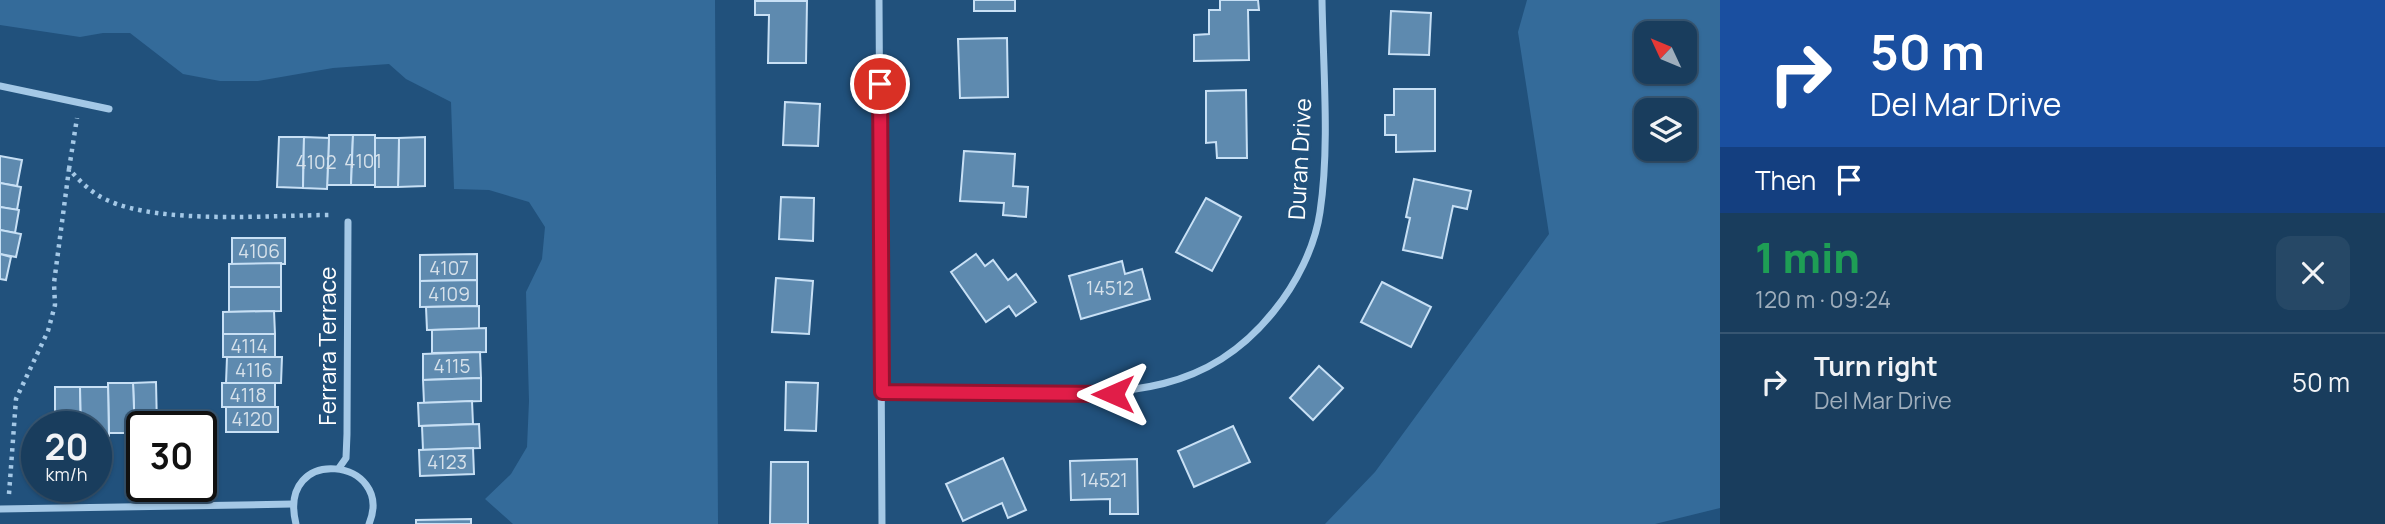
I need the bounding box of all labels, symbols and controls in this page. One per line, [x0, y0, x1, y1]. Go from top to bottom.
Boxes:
text: 50 m [1870, 18, 1985, 85]
north arrow [1634, 21, 1698, 84]
map controls [1634, 21, 1697, 161]
icon: right [1755, 28, 1846, 119]
pin [850, 54, 910, 114]
icon: arrive [861, 65, 899, 103]
text: Del Mar Drive [1870, 82, 2062, 126]
street label: Duran Drive [1280, 97, 1318, 221]
button: layers [1634, 98, 1697, 161]
house number: 4101 [344, 148, 382, 174]
house number: 4102 [295, 149, 337, 175]
icon: arrive [1830, 161, 1868, 199]
text: Then [1755, 162, 1816, 198]
text: 1 min [1755, 228, 1860, 286]
button: close [2276, 236, 2350, 310]
house number: 4106 [238, 238, 280, 264]
house number: 4107 [429, 255, 469, 281]
street label: Ferrara Terrace [311, 267, 343, 425]
house number: 14512 [1086, 275, 1134, 301]
house number: 4109 [428, 281, 470, 307]
text: 120 m · 09:24 [1755, 283, 1891, 315]
house number: 4114 [230, 333, 268, 359]
text: Turn right [1814, 348, 1938, 384]
house number: 4115 [434, 353, 471, 379]
house number: 4116 [235, 357, 273, 383]
position arrow [1076, 357, 1150, 431]
icon: right [1755, 363, 1793, 401]
text: 50 m [2292, 364, 2350, 400]
house number: 4118 [229, 382, 267, 408]
text: Del Mar Drive [1814, 384, 1952, 416]
house number: 4120 [231, 406, 273, 432]
speed limit sign: 30 [126, 411, 217, 502]
text: 20 [45, 423, 88, 471]
house number: 4123 [427, 449, 467, 475]
text: km/h [46, 462, 87, 486]
house number: 14521 [1080, 467, 1128, 493]

